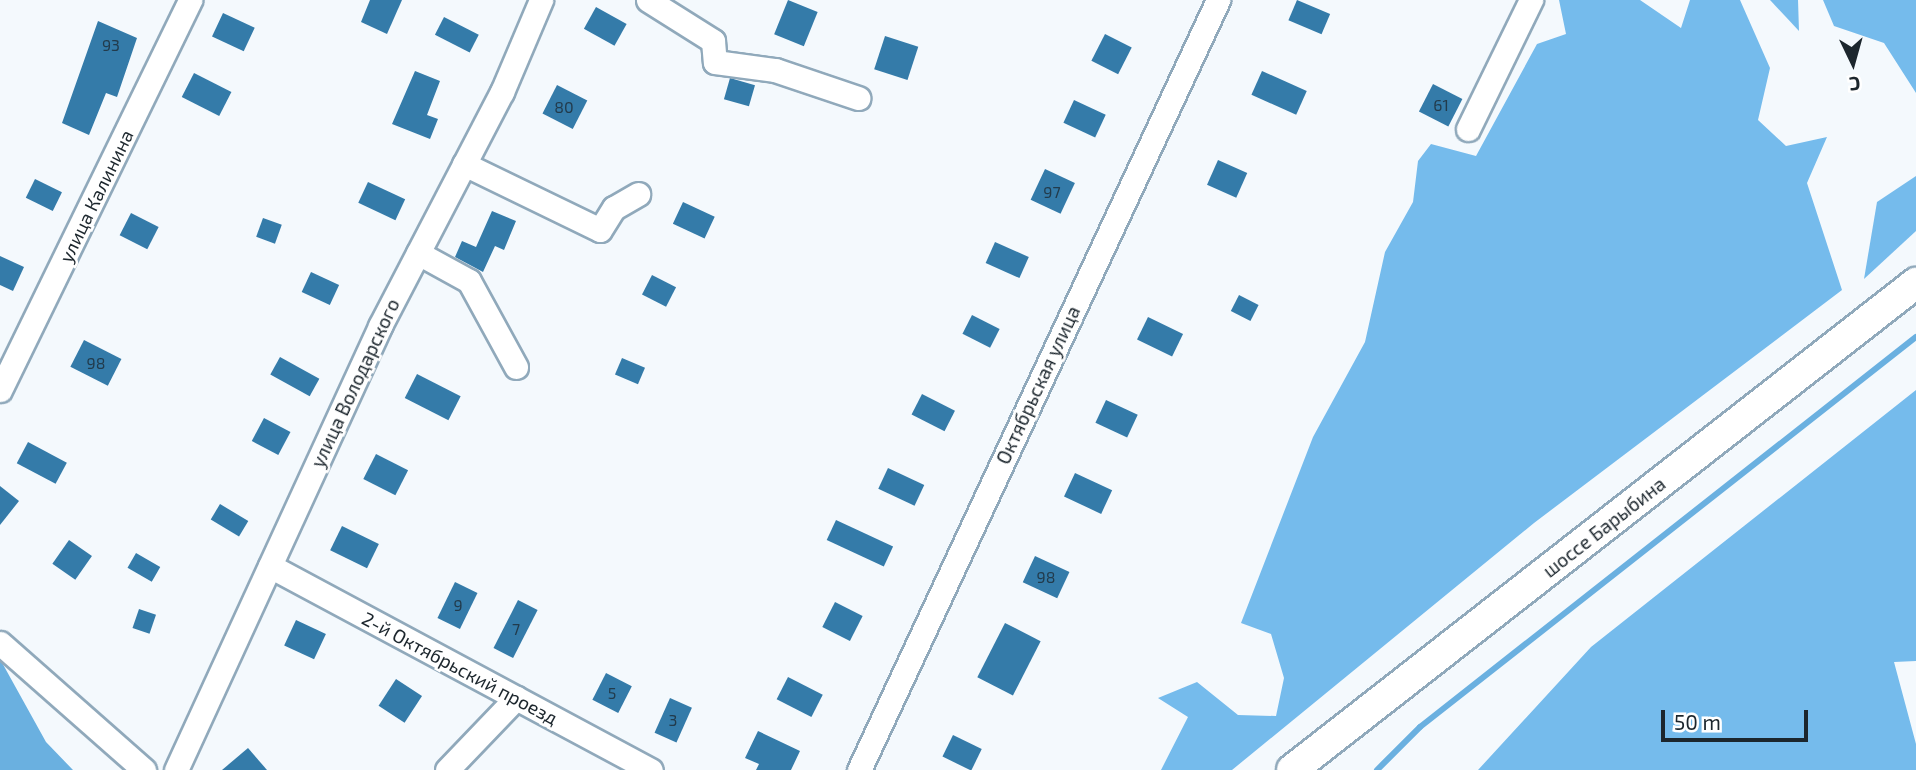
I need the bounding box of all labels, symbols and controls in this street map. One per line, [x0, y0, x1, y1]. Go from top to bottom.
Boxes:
north arrow [1818, 28, 1888, 98]
house number: 93 [102, 35, 120, 55]
text: С [1848, 72, 1861, 96]
house number: 61 [1433, 95, 1449, 115]
house number: 80 [554, 97, 574, 117]
street label: улица Калинина [54, 126, 138, 266]
house number: 97 [1043, 182, 1061, 202]
street label: улица Володарского [306, 295, 404, 471]
street label: Октябрьская улица [991, 302, 1085, 468]
house number: 98 [87, 353, 105, 373]
street label: шоссе Барыбина [1538, 472, 1670, 582]
house number: 98 [1037, 567, 1055, 587]
house number: 9 [453, 595, 463, 615]
street label: 2-й Октябрьский проезд [358, 607, 562, 729]
house number: 7 [512, 619, 520, 639]
house number: 5 [608, 683, 616, 703]
scale bar [1664, 696, 1811, 740]
text: 50 m [1674, 709, 1721, 734]
house number: 3 [669, 710, 677, 730]

